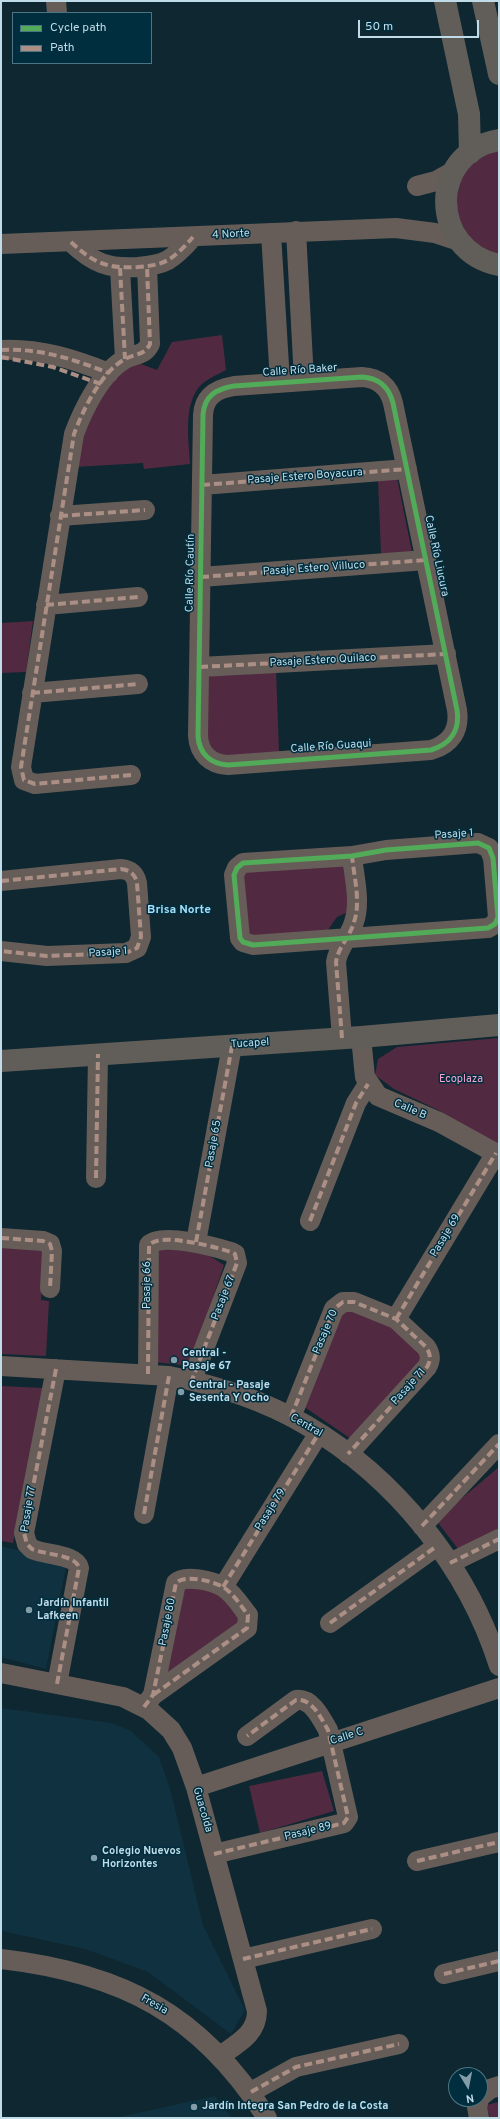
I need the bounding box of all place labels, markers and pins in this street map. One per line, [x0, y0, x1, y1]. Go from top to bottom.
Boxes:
place label: Central - Pasaje 67 [182, 1347, 231, 1373]
marker: Central - Pasaje 67 [169, 1355, 179, 1365]
place label: Central - Pasaje Sesenta Y Ocho [189, 1379, 270, 1405]
marker: Central - Pasaje Sesenta Y Ocho [176, 1387, 186, 1397]
place label: Jardín Infantil Lafkeen [37, 1597, 109, 1623]
marker: Jardín Infantil Lafkeen [24, 1605, 34, 1615]
place label: Colegio Nuevos Horizontes [102, 1845, 181, 1871]
marker: Colegio Nuevos Horizontes [89, 1853, 99, 1863]
place label: Jardín Integra San Pedro de la Costa [202, 2100, 388, 2114]
marker: Jardín Integra San Pedro de la Costa [189, 2102, 199, 2112]

